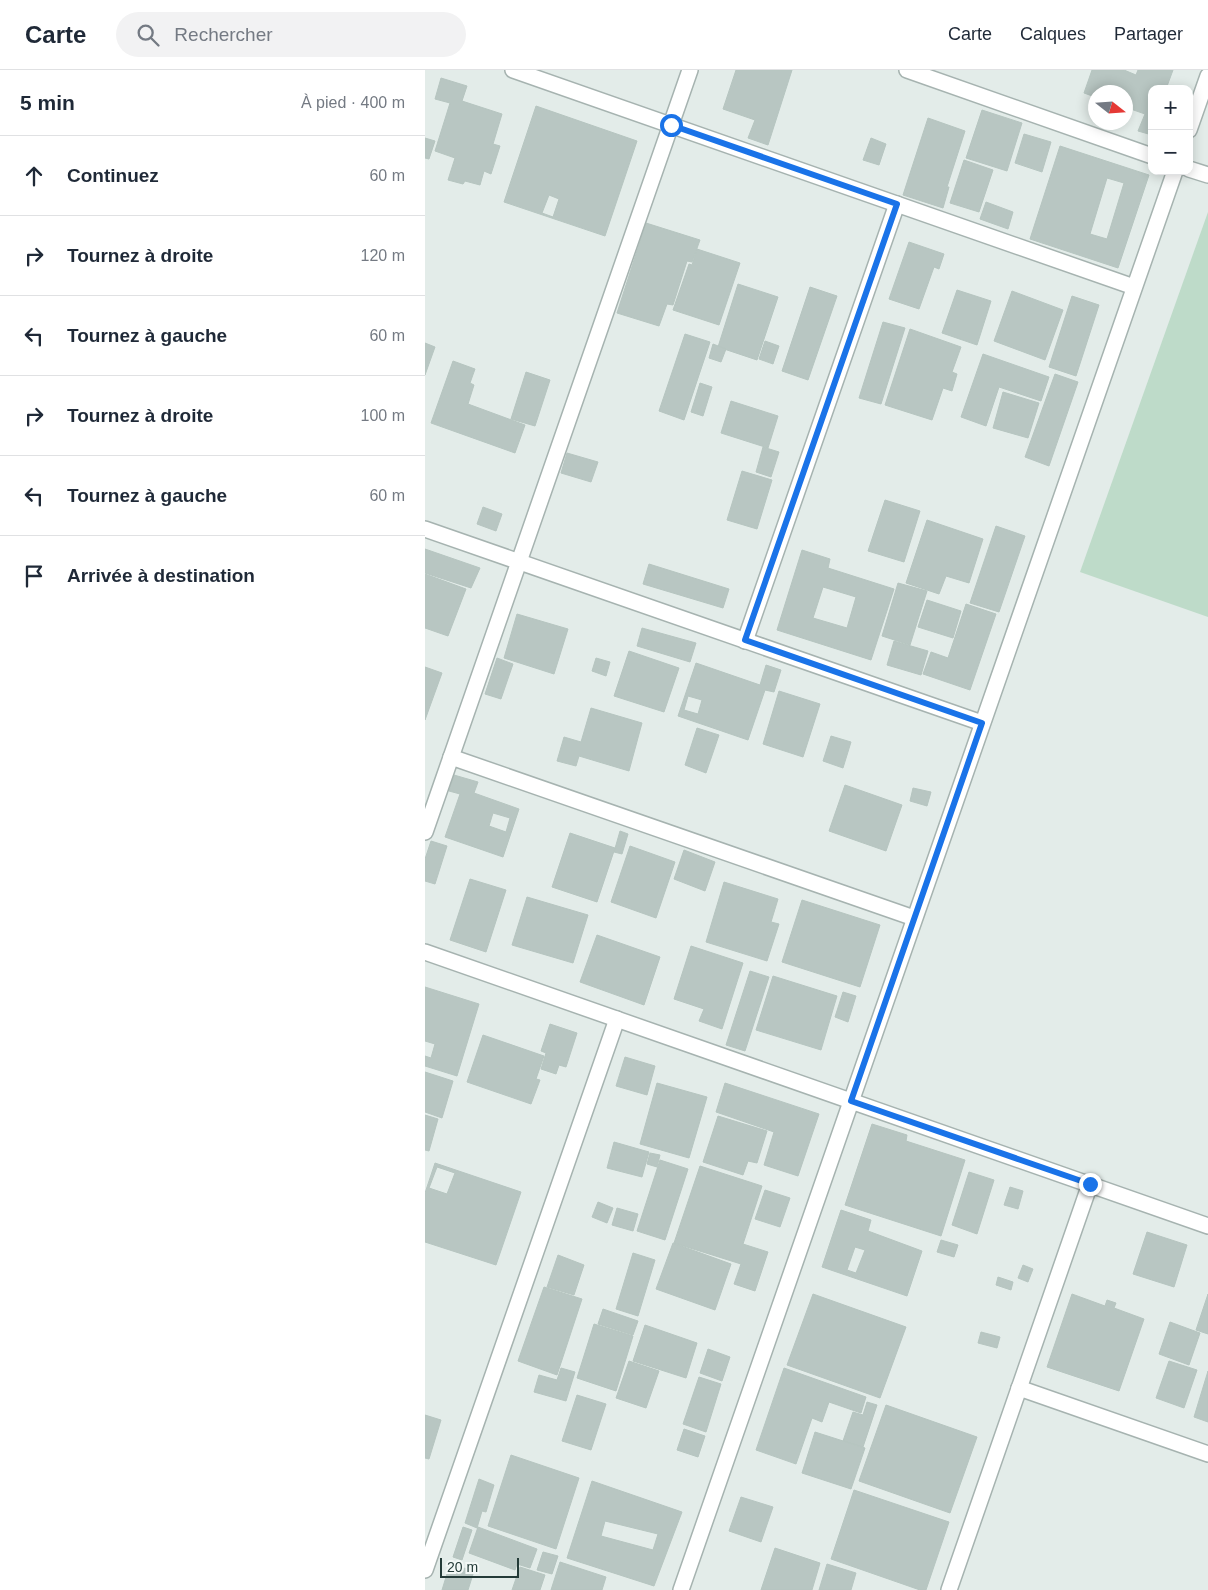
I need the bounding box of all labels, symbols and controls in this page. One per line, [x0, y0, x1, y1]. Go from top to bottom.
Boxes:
search box [116, 12, 466, 57]
text: Carte [25, 21, 86, 48]
icon: search [134, 21, 162, 49]
text: Rechercher [174, 24, 273, 45]
text: Carte [948, 24, 992, 44]
text: Calques [1020, 24, 1086, 44]
text: Partager [1114, 24, 1183, 44]
north arrow [1088, 85, 1133, 130]
map controls [1148, 85, 1193, 175]
button: + [1148, 85, 1193, 130]
text: 5 min [20, 91, 75, 114]
text: À pied · 400 m [301, 94, 405, 111]
route start [660, 114, 683, 137]
button: − [1148, 130, 1193, 175]
icon: ahead [20, 162, 48, 190]
text: Continuez [67, 165, 159, 186]
text: 60 m [369, 167, 405, 184]
icon: right [20, 242, 48, 270]
text: Tournez à droite [67, 245, 213, 266]
text: 120 m [361, 247, 405, 264]
icon: left [20, 322, 48, 350]
text: Tournez à gauche [67, 325, 227, 346]
text: 60 m [369, 327, 405, 344]
icon: right [20, 402, 48, 430]
text: Tournez à droite [67, 405, 213, 426]
text: 100 m [361, 407, 405, 424]
icon: left [20, 482, 48, 510]
text: Tournez à gauche [67, 485, 227, 506]
text: 60 m [369, 487, 405, 504]
icon: arrive [20, 562, 48, 590]
text: Arrivée à destination [67, 565, 255, 586]
route end [1079, 1173, 1102, 1196]
scale bar [440, 1555, 519, 1578]
text: 20 m [447, 1559, 478, 1575]

